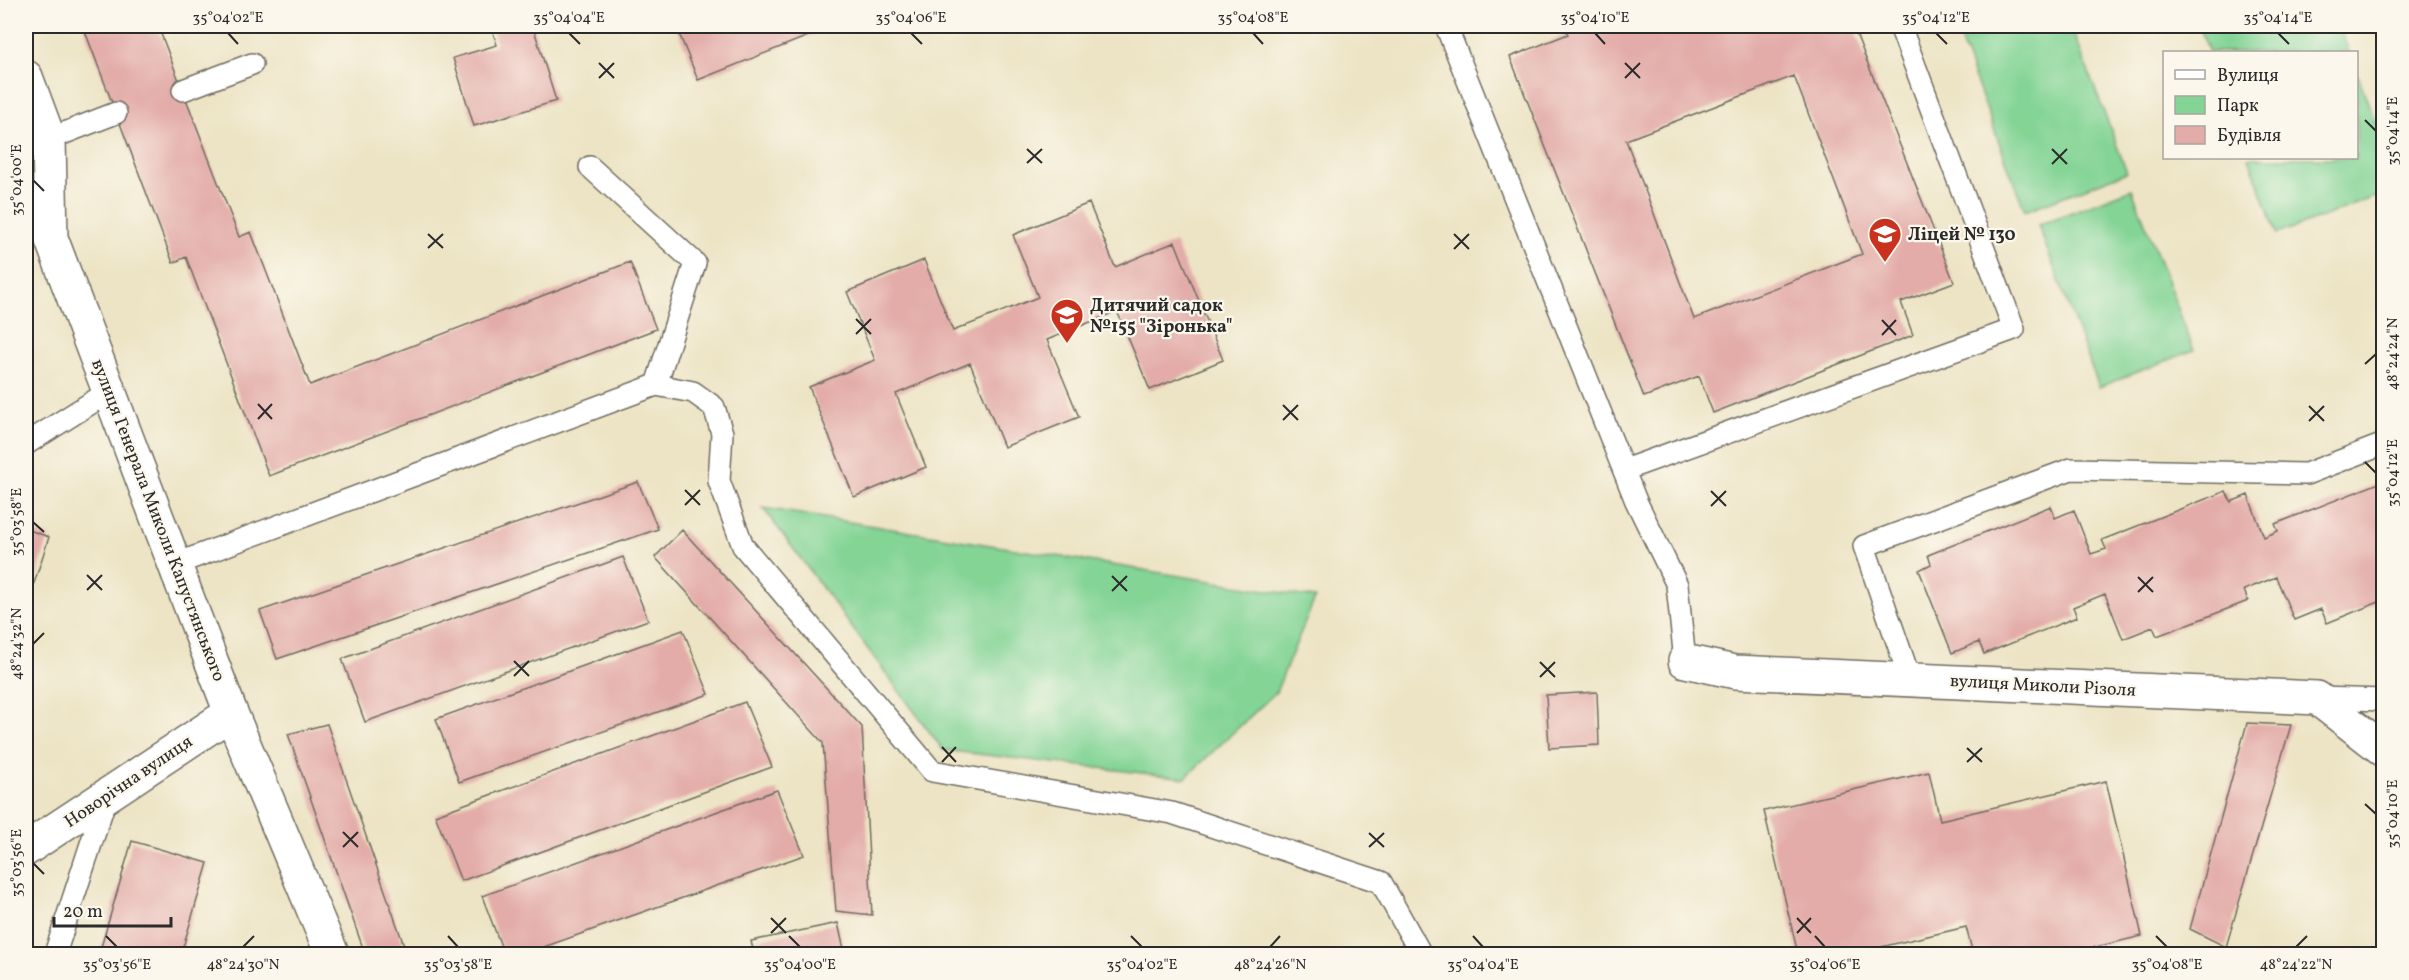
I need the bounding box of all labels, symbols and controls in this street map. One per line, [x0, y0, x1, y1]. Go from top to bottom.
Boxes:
text: 35°04'02"E [193, 8, 263, 29]
text: 35°04'04"E [533, 8, 605, 29]
text: 35°04'06"E [876, 8, 947, 29]
text: 35°04'08"E [1218, 8, 1288, 29]
text: 35°04'10"E [1560, 8, 1630, 29]
text: 35°04'12"E [1902, 8, 1970, 29]
text: 35°04'14"E [2244, 8, 2312, 29]
legend [2163, 51, 2358, 159]
text: Вулиця [2217, 64, 2279, 89]
text: Парк [2217, 94, 2259, 119]
text: 35°04'14"E [2383, 97, 2404, 165]
text: Будівля [2217, 124, 2281, 149]
text: 35°04'00"E [7, 144, 28, 216]
school or university icon: Ліцей № 130 [1867, 216, 1903, 263]
place label: Ліцей № 130 [1908, 223, 2016, 248]
place label: Дитячий садок №155 "Зіронька" [1090, 294, 1233, 340]
school or university icon: Дитячий садок №155 "Зіронька" [1049, 297, 1085, 344]
text: 48°24'24"N [2383, 317, 2404, 391]
street label: вулиця Генерала Миколи Капустянського [84, 356, 231, 685]
text: 35°04'12"E [2383, 439, 2404, 507]
text: 35°03'58"E [7, 488, 28, 556]
text: 48°24'32"N [7, 608, 28, 680]
street label: вулиця Миколи Різоля [1949, 669, 2136, 704]
street label: Новорічна вулиця [60, 730, 198, 835]
text: 35°04'10"E [2383, 779, 2404, 849]
text: 35°03'56"E [7, 829, 28, 897]
scale bar [54, 890, 171, 928]
text: 20 m [63, 900, 103, 925]
text: 35°03'56"E [83, 955, 151, 976]
text: 48°24'30"N [206, 955, 280, 976]
text: 35°03'58"E [424, 955, 492, 976]
text: 35°04'00"E [764, 955, 836, 976]
text: 35°04'02"E [1107, 955, 1177, 976]
text: 48°24'26"N [1234, 955, 1306, 976]
text: 35°04'04"E [1447, 955, 1519, 976]
text: 35°04'06"E [1790, 955, 1861, 976]
text: 35°04'08"E [2132, 955, 2202, 976]
text: 48°24'22"N [2260, 955, 2332, 976]

